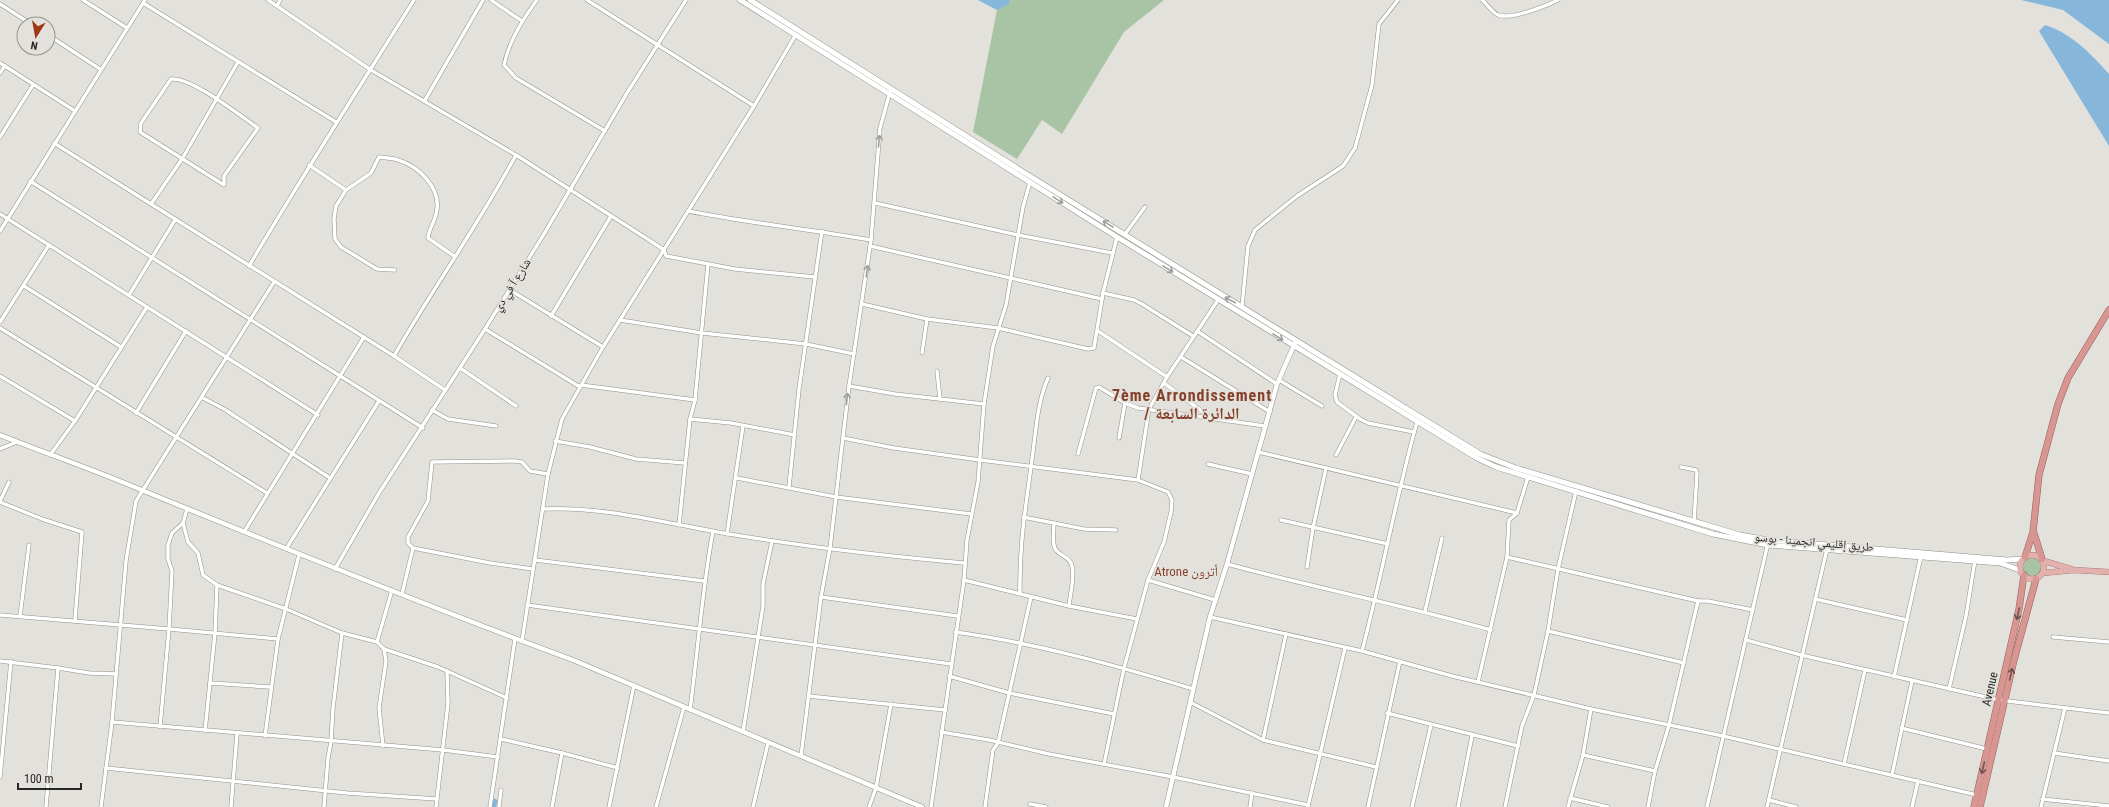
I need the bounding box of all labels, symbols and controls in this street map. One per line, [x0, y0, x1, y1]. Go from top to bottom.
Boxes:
north arrow [16, 16, 56, 56]
text: N [29, 38, 39, 52]
one-way arrow [875, 135, 883, 148]
one-way arrow [1052, 195, 1063, 204]
one-way arrow [1102, 219, 1114, 227]
street label: شارع آ في دي [490, 256, 536, 316]
one-way arrow [863, 265, 871, 278]
one-way arrow [1162, 265, 1174, 273]
one-way arrow [1224, 296, 1236, 303]
one-way arrow [1272, 333, 1283, 341]
district label: 7ème Arrondissement / الدائرة السابعة [1112, 386, 1272, 423]
one-way arrow [843, 393, 851, 406]
street label: طريق إقليمي انجمينا - بوسو [1754, 530, 1874, 557]
district label: Atrone أترون [1154, 564, 1218, 580]
one-way arrow [2013, 607, 2021, 620]
one-way arrow [2008, 667, 2015, 680]
street label: Avenue [1979, 670, 2001, 707]
one-way arrow [1979, 761, 1987, 774]
scale bar [18, 765, 81, 791]
text: 100 m [24, 772, 54, 786]

